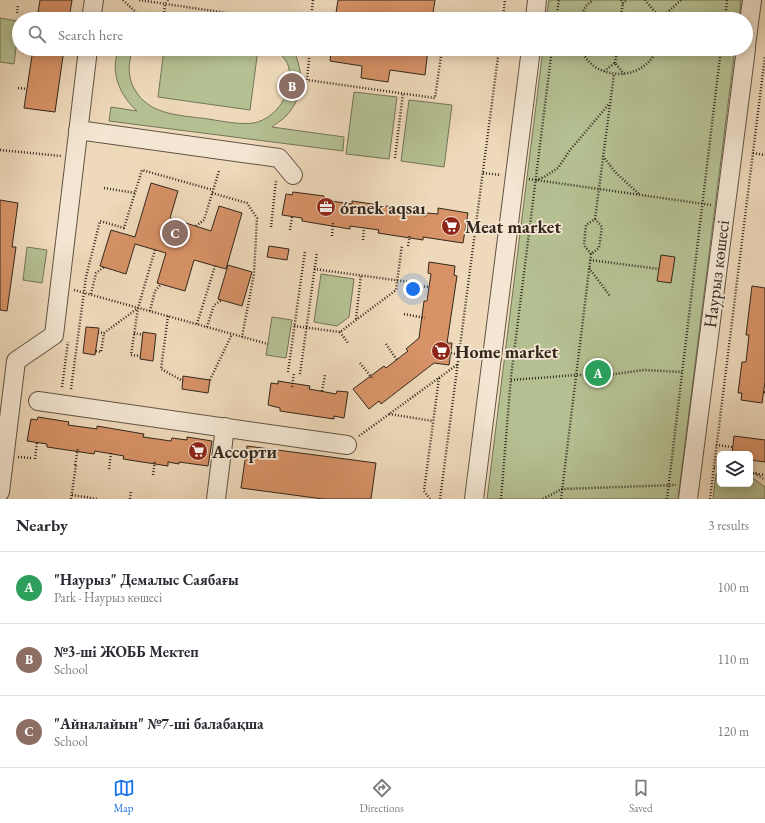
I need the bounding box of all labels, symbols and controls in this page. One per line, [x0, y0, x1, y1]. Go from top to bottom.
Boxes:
search box [12, 12, 753, 56]
icon: search [26, 23, 48, 45]
text: Search here [58, 25, 123, 44]
pin: B [279, 71, 305, 101]
office icon: órnek aqsaı [315, 196, 337, 218]
place label: órnek aqsaı [340, 196, 426, 219]
supermarket icon: Meat market [440, 215, 462, 237]
place label: Meat market [465, 215, 561, 238]
pin: C [162, 218, 188, 248]
street label: Наурыз көшесі [698, 218, 734, 329]
your location [403, 279, 423, 299]
supermarket icon: Home market [430, 340, 452, 362]
place label: Home market [455, 340, 559, 363]
pin: A [585, 358, 611, 388]
supermarket icon: Ассорти [187, 440, 209, 462]
place label: Ассорти [211, 440, 277, 463]
map controls [717, 451, 753, 487]
button: layers [717, 451, 753, 487]
text: Nearby [16, 514, 68, 536]
text: 3 results [708, 517, 749, 534]
text: "Наурыз" Демалыс Саябағы [54, 570, 239, 589]
text: A [24, 579, 34, 596]
text: 100 m [718, 579, 749, 596]
text: Park · Наурыз көшесі [54, 589, 162, 606]
text: №3-ші ЖОББ Мектеп [54, 642, 199, 661]
text: B [25, 651, 33, 668]
text: 110 m [718, 651, 749, 668]
text: School [54, 661, 88, 678]
text: "Айналайын" №7-ші балабақша [54, 714, 264, 733]
text: C [24, 723, 34, 740]
text: 120 m [718, 723, 749, 740]
text: School [54, 733, 88, 750]
tab: Map [113, 777, 135, 815]
tab: Directions [360, 777, 404, 815]
tab: Saved [629, 777, 652, 815]

